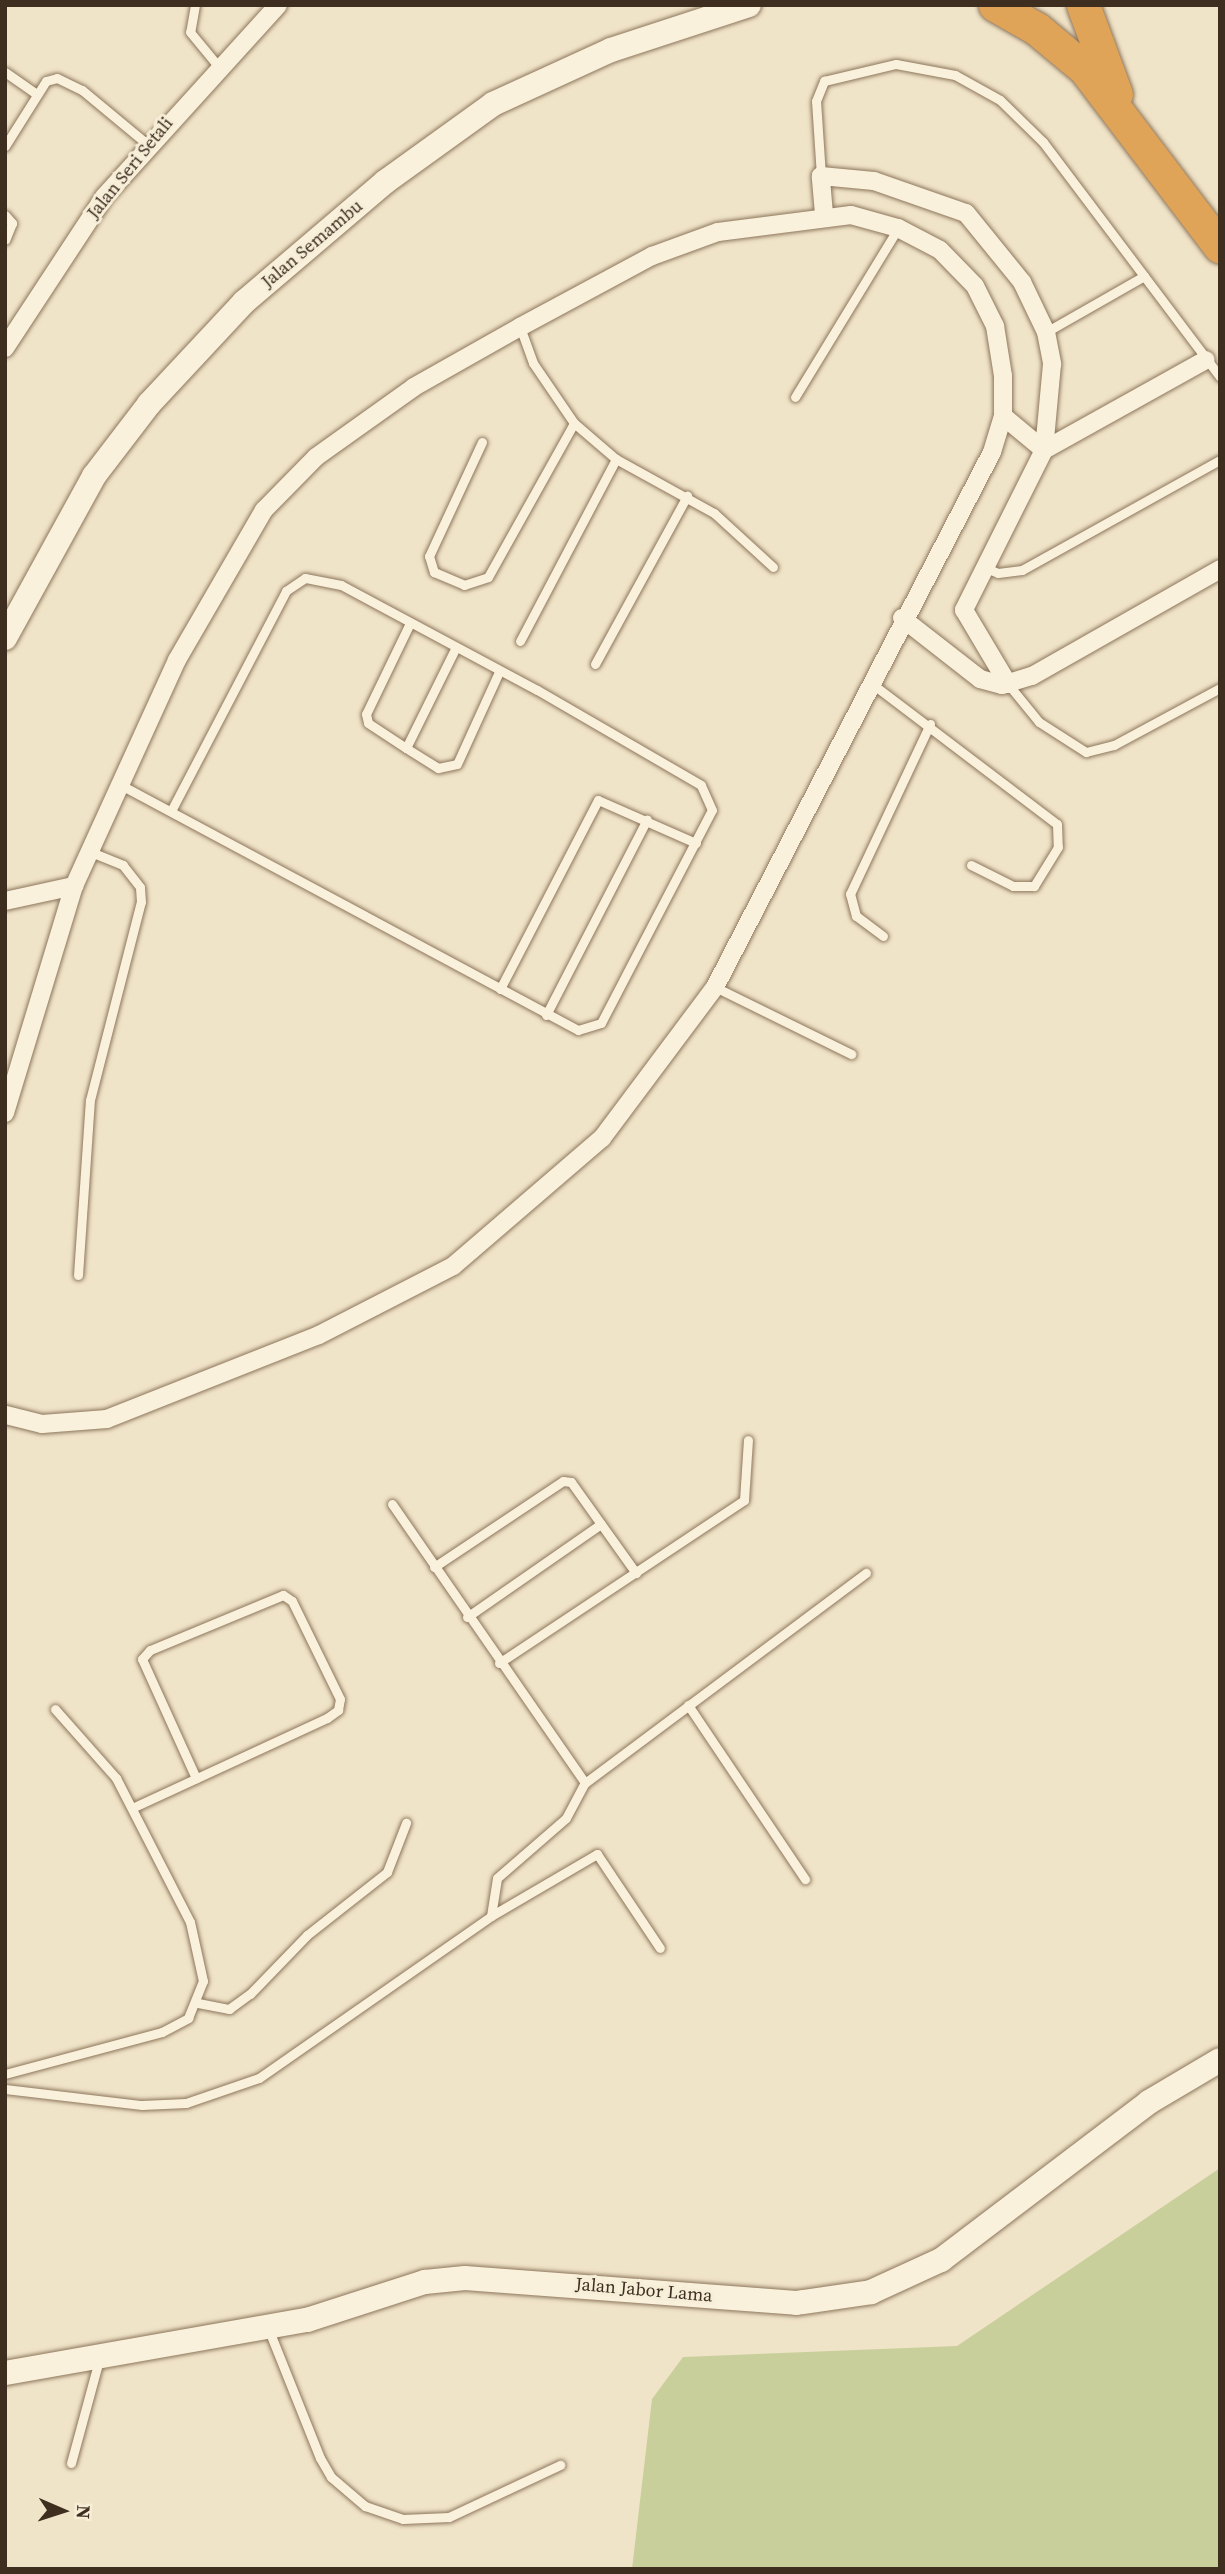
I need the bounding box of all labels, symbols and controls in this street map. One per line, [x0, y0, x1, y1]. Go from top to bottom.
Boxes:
street label: Jalan Seri Setali [82, 113, 178, 223]
street label: Jalan Semambu [257, 195, 367, 293]
street label: Jalan Jabor Lama [575, 2273, 713, 2307]
north arrow [28, 2476, 98, 2546]
text: N [71, 2505, 97, 2520]

